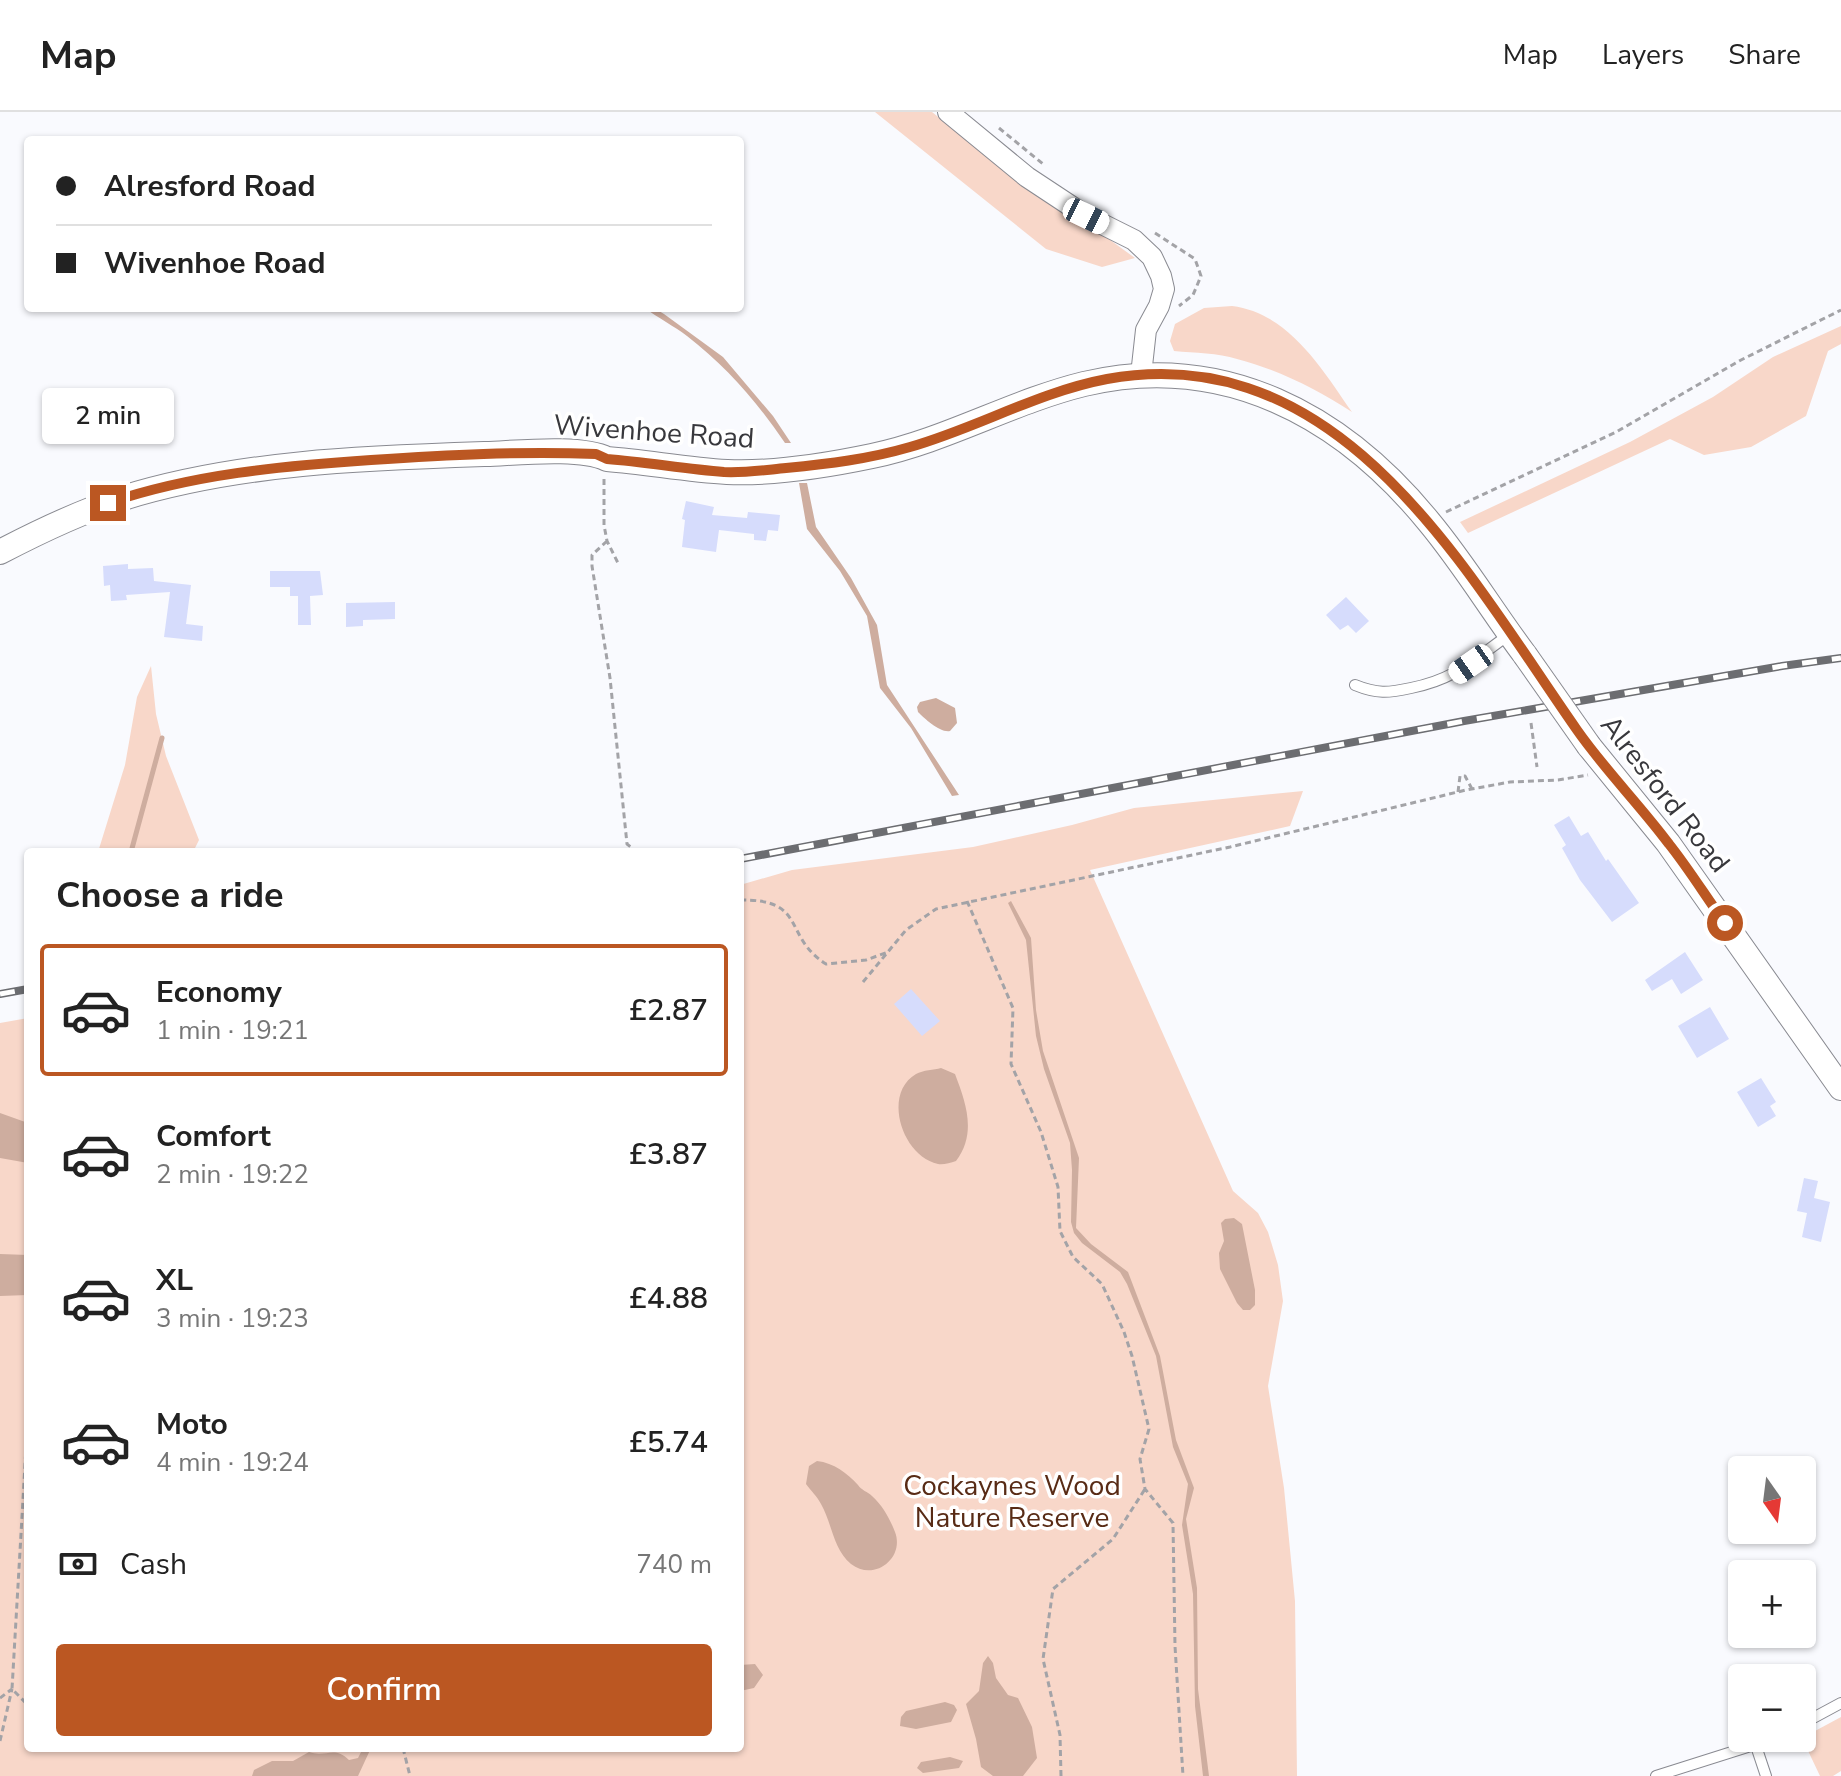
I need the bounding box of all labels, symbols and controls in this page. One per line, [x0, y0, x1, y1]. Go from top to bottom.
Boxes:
text: Map [40, 30, 117, 81]
text: Map [1503, 36, 1558, 74]
text: Layers [1602, 36, 1684, 74]
text: Share [1728, 36, 1801, 74]
text: Alresford Road [104, 166, 316, 207]
car [1059, 195, 1113, 237]
text: Wivenhoe Road [104, 243, 325, 284]
callout: 2 min [42, 387, 174, 443]
text: 2 min [75, 398, 141, 433]
street label: Wivenhoe Road [552, 406, 756, 458]
route end [90, 485, 126, 521]
car [1444, 640, 1498, 688]
street label: Alresford Road [1592, 707, 1738, 881]
text: Choose a ride [56, 871, 284, 920]
route start [1707, 905, 1743, 941]
text: Economy [156, 972, 282, 1013]
icon: car [60, 974, 132, 1046]
text: £2.87 [629, 990, 708, 1031]
text: 1 min · 19:21 [156, 1013, 309, 1048]
text: Comfort [156, 1116, 271, 1157]
icon: car [60, 1118, 132, 1190]
text: £3.87 [629, 1134, 708, 1175]
text: 2 min · 19:22 [156, 1157, 309, 1192]
text: XL [156, 1260, 193, 1301]
icon: car [60, 1262, 132, 1334]
text: £4.88 [629, 1278, 708, 1319]
text: 3 min · 19:23 [156, 1301, 309, 1336]
text: Moto [156, 1404, 228, 1445]
icon: car [60, 1406, 132, 1478]
text: £5.74 [629, 1422, 708, 1463]
text: 4 min · 19:24 [156, 1445, 309, 1480]
north arrow [1728, 1456, 1816, 1544]
map controls [1728, 1456, 1816, 1752]
park label: Cockaynes Wood Nature Reserve [903, 1467, 1121, 1537]
icon: cash [56, 1542, 100, 1586]
text: Cash [120, 1544, 187, 1585]
text: 740 m [636, 1547, 712, 1582]
button: + [1728, 1560, 1816, 1648]
button: Confirm [56, 1644, 712, 1736]
button: − [1728, 1664, 1816, 1752]

